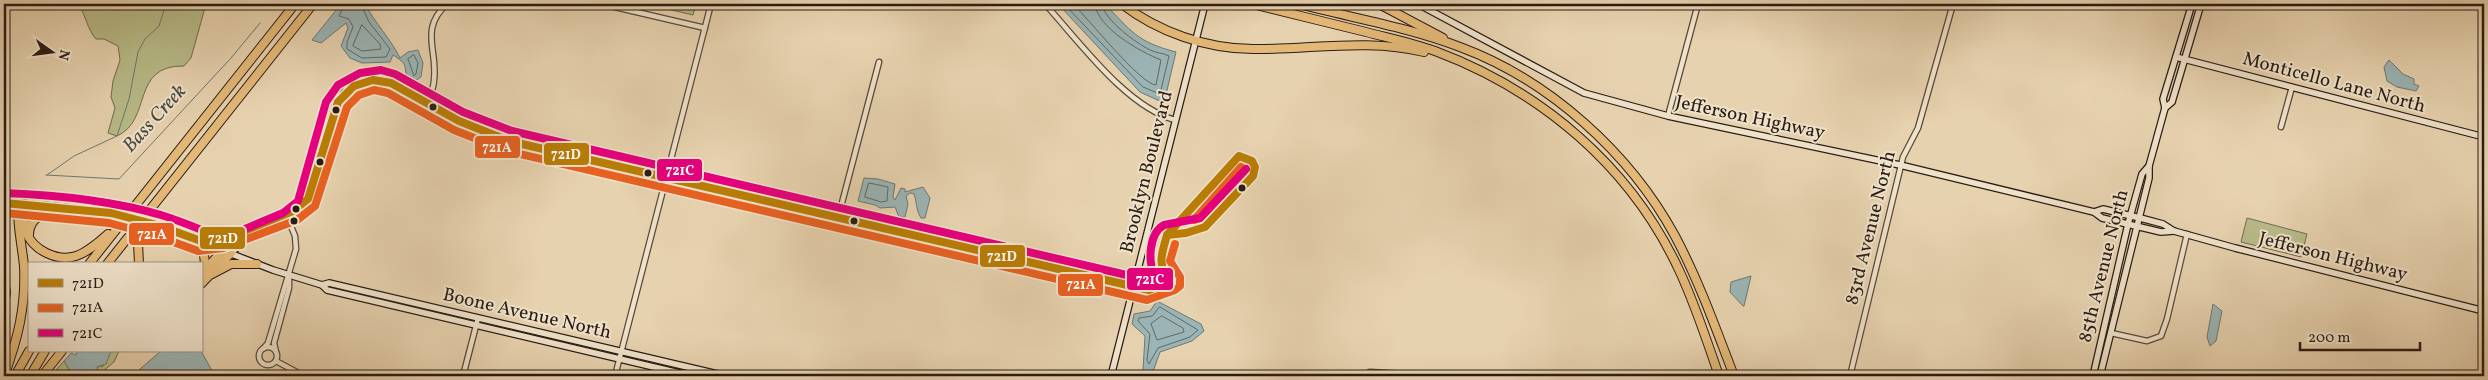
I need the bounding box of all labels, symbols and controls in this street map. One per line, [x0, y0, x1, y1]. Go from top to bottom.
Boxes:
north arrow [28, 28, 78, 78]
street label: Monticello Lane North [2240, 46, 2428, 120]
text: N [53, 48, 74, 62]
water label: Bass Creek [117, 79, 193, 159]
street label: Brooklyn Boulevard [1114, 88, 1180, 256]
street label: Jefferson Highway [1673, 89, 1827, 147]
unlabelled marker [428, 102, 438, 112]
unlabelled marker [331, 105, 341, 115]
line badge: 721A [474, 135, 521, 159]
text: 721A [482, 139, 512, 158]
line badge: 721D [543, 142, 590, 166]
text: 721D [551, 146, 581, 165]
street label: 83rd Avenue North [1839, 148, 1903, 308]
unlabelled marker [315, 157, 325, 167]
line badge: 721C [656, 158, 703, 182]
text: 721C [666, 162, 694, 181]
unlabelled marker [643, 168, 653, 178]
unlabelled marker [1237, 183, 1247, 193]
street label: 85th Avenue North [2072, 187, 2136, 345]
unlabelled marker [291, 204, 301, 214]
unlabelled marker [289, 216, 299, 226]
unlabelled marker [849, 216, 859, 226]
line badge: 721A [128, 222, 175, 246]
text: 721A [137, 226, 167, 245]
line badge: 721D [199, 226, 246, 250]
street label: Jefferson Highway [2256, 226, 2410, 288]
text: 721D [208, 230, 238, 249]
line badge: 721D [979, 244, 1026, 268]
text: 721D [987, 248, 1017, 267]
legend [28, 262, 202, 352]
line badge: 721C [1126, 267, 1174, 291]
text: 721C [1136, 271, 1164, 290]
line badge: 721A [1057, 273, 1104, 297]
text: 721D [72, 274, 104, 295]
text: 721A [1066, 276, 1096, 295]
street label: Boone Avenue North [440, 282, 614, 346]
text: 721A [72, 298, 104, 319]
scale bar [2300, 320, 2420, 352]
text: 721C [72, 324, 103, 345]
text: 200 m [2308, 328, 2351, 349]

